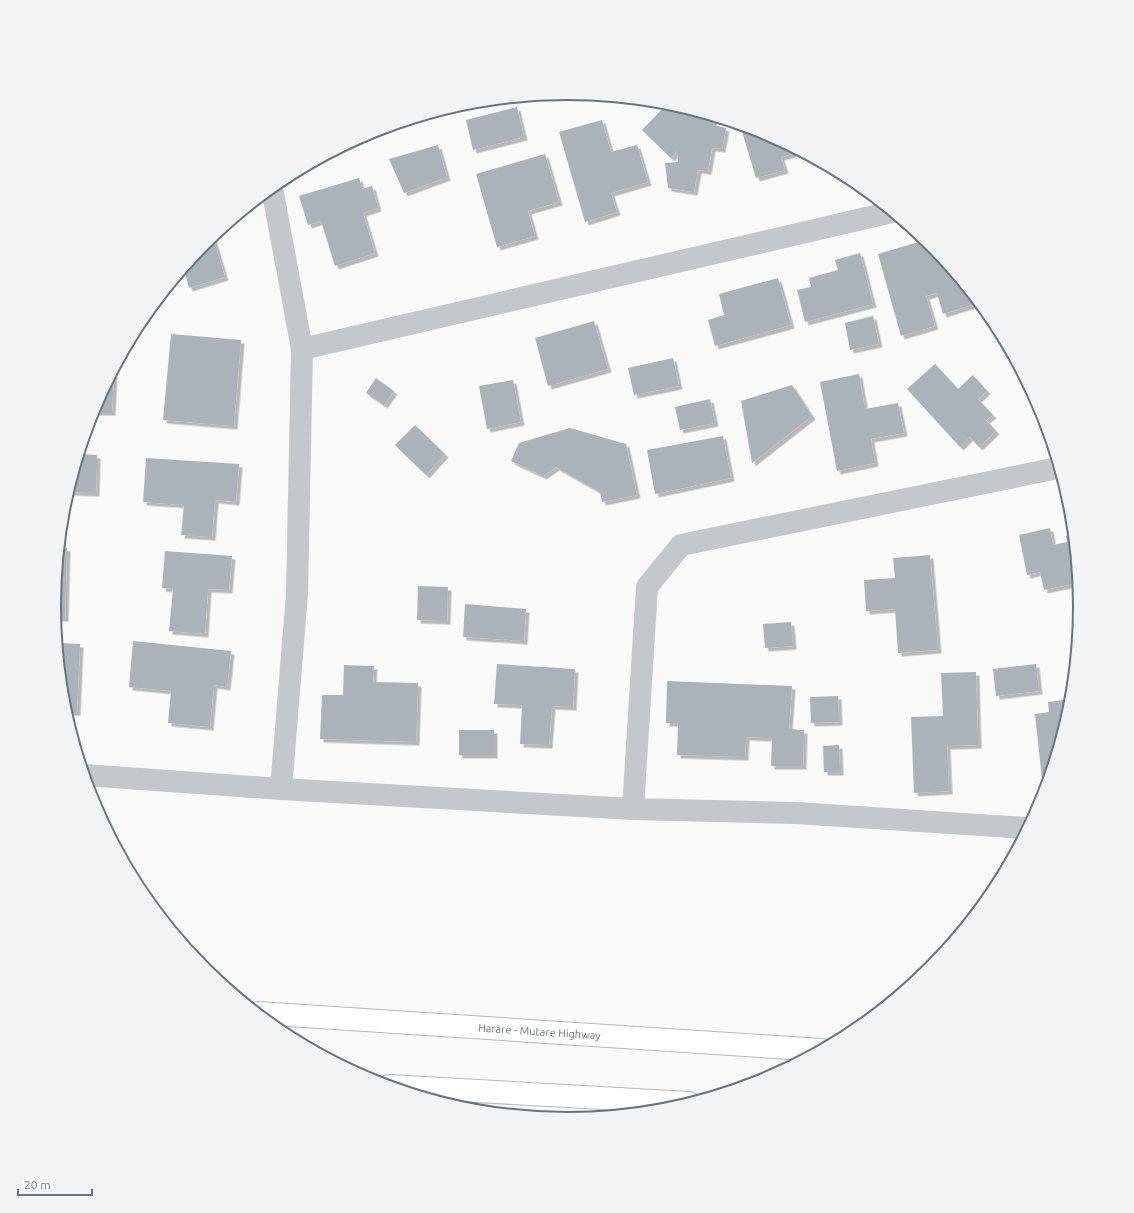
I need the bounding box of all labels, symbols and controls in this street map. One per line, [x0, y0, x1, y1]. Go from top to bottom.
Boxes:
street label: Harare - Mutare Highway [478, 1021, 602, 1042]
scale bar [18, 1171, 92, 1197]
text: 20 m [24, 1178, 51, 1191]

